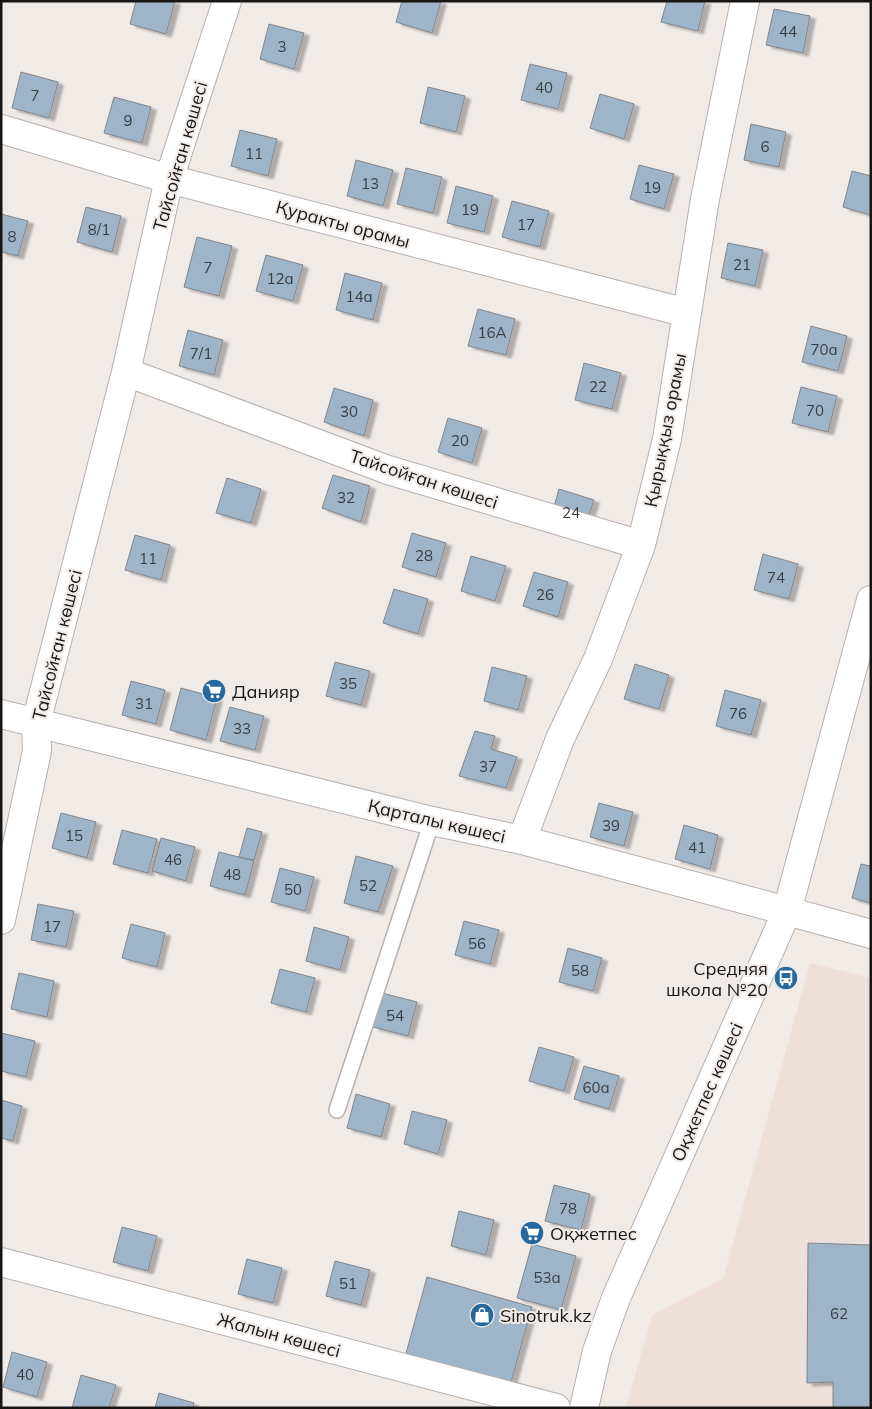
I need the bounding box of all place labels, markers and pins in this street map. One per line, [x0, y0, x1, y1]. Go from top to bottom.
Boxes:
supermarket icon: Данияр [201, 678, 227, 704]
place label: Данияр [232, 680, 300, 703]
place label: Средняя школа №20 [666, 957, 768, 1001]
bus stop icon: Средняя школа №20 [773, 965, 799, 991]
supermarket icon: Оқжетпес [519, 1220, 545, 1246]
place label: Оқжетпес [550, 1222, 637, 1245]
shop icon: Sinotruk.kz [469, 1302, 495, 1328]
place label: Sinotruk.kz [500, 1304, 592, 1327]

